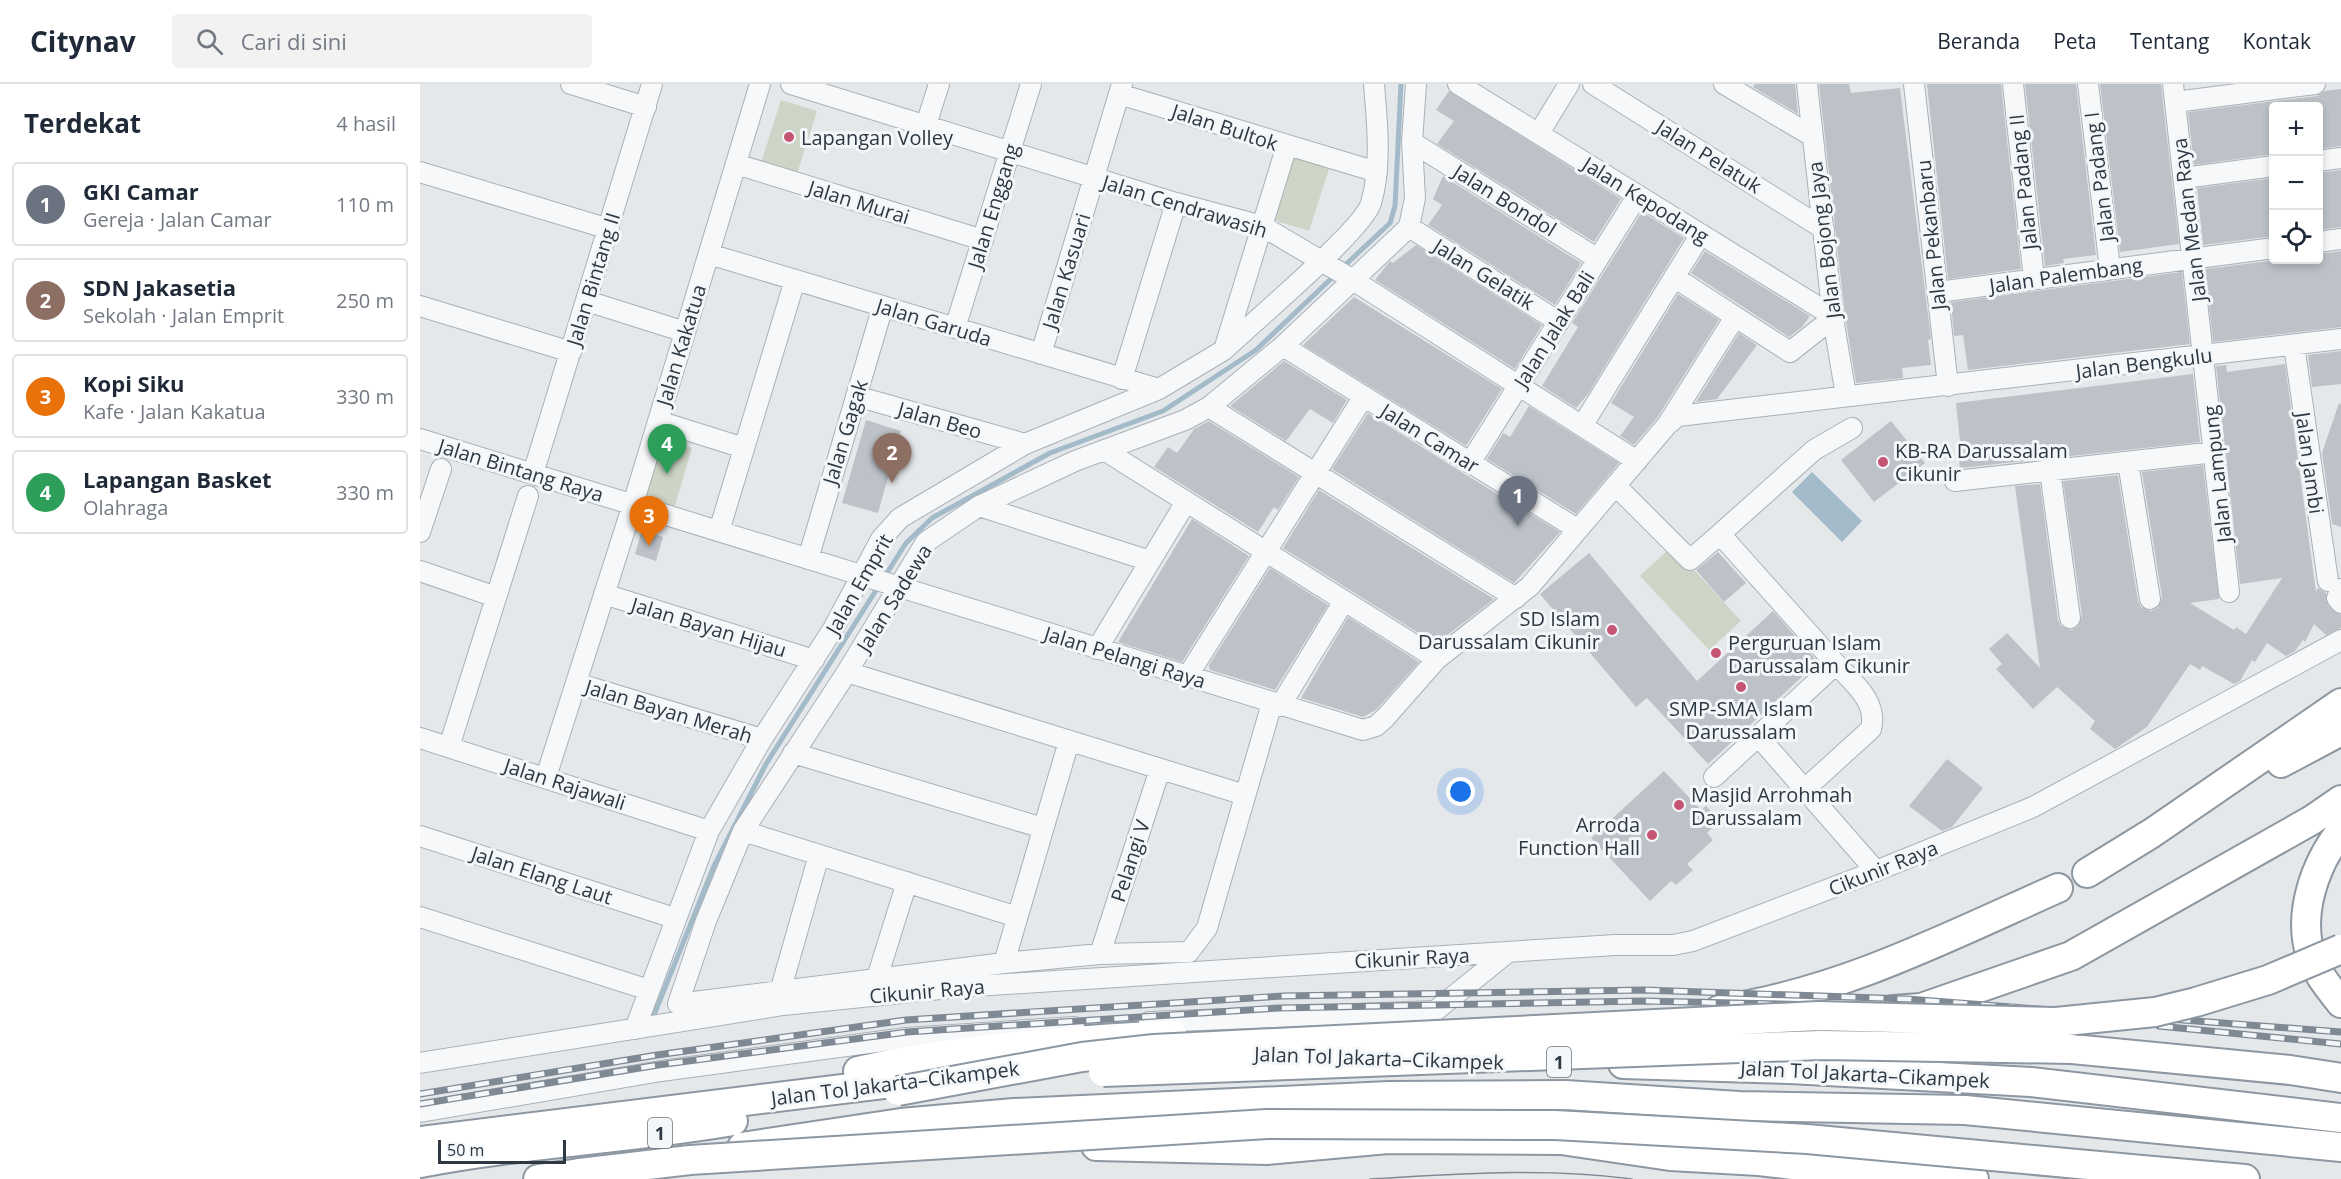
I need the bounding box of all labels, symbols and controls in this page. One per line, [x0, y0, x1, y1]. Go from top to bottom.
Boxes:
search box [172, 14, 592, 68]
text: Citynav [30, 22, 136, 60]
icon: search [193, 25, 226, 58]
text: Cari di sini [241, 26, 347, 56]
text: Beranda [1937, 27, 2020, 55]
text: Peta [2053, 27, 2097, 55]
text: Tentang [2130, 27, 2209, 55]
text: Kontak [2242, 27, 2311, 55]
street label: Jalan Bultok [1167, 97, 1282, 157]
map controls [2269, 102, 2323, 264]
button: + [2269, 102, 2323, 156]
text: Terdekat [24, 105, 141, 141]
text: 4 hasil [336, 110, 396, 137]
street label: Jalan Padang I [2078, 111, 2121, 245]
street label: Jalan Pelatuk [1650, 112, 1767, 199]
street label: Jalan Padang II [2002, 113, 2044, 253]
place label: Lapangan Volley [801, 124, 954, 151]
marker: Lapangan Volley [782, 130, 796, 144]
street label: Jalan Medan Raya [2166, 137, 2213, 305]
street label: Jalan Enggang [961, 140, 1025, 274]
street label: Jalan Kepodang [1576, 149, 1714, 250]
button: − [2269, 156, 2323, 210]
street label: Jalan Bondol [1447, 157, 1562, 242]
street label: Jalan Pekanbaru [1910, 158, 1953, 314]
street label: Jalan Bojong Jaya [1801, 160, 1847, 322]
street label: Jalan Cendrawasih [1097, 167, 1271, 244]
street label: Jalan Murai [803, 173, 913, 230]
text: GKI Camar [83, 176, 199, 206]
text: 1 [40, 191, 51, 218]
text: 110 m [336, 191, 394, 218]
text: Gereja · Jalan Camar [83, 206, 272, 233]
street label: Jalan Bintang II [559, 209, 626, 351]
street label: Jalan Kasuari [1035, 210, 1096, 334]
button: locate [2269, 210, 2323, 264]
street label: Jalan Gelatik [1426, 231, 1540, 316]
street label: Jalan Palembang [1986, 251, 2145, 299]
street label: Jalan Jalak Bali [1506, 266, 1601, 394]
text: SDN Jakasetia [83, 272, 236, 302]
street label: Jalan Kakatua [649, 281, 712, 411]
text: 2 [40, 287, 51, 314]
text: 250 m [336, 287, 394, 314]
street label: Jalan Garuda [871, 291, 995, 352]
text: Sekolah · Jalan Emprit [83, 302, 284, 329]
street label: Jalan Bengkulu [2072, 341, 2214, 385]
text: Kopi Siku [83, 368, 185, 398]
street label: Jalan Gagak [816, 376, 874, 490]
text: 3 [40, 383, 51, 410]
text: 330 m [336, 383, 394, 410]
street label: Jalan Beo [893, 395, 985, 445]
street label: Jalan Camar [1374, 396, 1484, 479]
text: Kafe · Jalan Kakatua [83, 398, 266, 425]
street label: Jalan Lampung [2196, 404, 2238, 546]
street label: Jalan Jambi [2289, 408, 2330, 516]
pin: 4 [648, 424, 686, 474]
street label: Jalan Bintang Raya [433, 431, 607, 508]
pin: 2 [872, 434, 912, 483]
place label: KB-RA Darussalam Cikunir [1895, 437, 2068, 487]
marker: KB-RA Darussalam Cikunir [1876, 455, 1890, 469]
text: Lapangan Basket [83, 464, 271, 494]
pin: 1 [1498, 476, 1538, 526]
text: 4 [40, 479, 51, 506]
text: 330 m [336, 479, 394, 506]
text: Olahraga [83, 494, 168, 521]
pin: 3 [630, 496, 668, 546]
street label: Jalan Emprit [818, 529, 899, 641]
street label: Jalan Sadewa [849, 539, 938, 659]
street label: Jalan Bayan Hijau [626, 590, 790, 663]
place label: SD Islam Darussalam Cikunir [1418, 605, 1600, 655]
street label: Jalan Pelangi Raya [1039, 619, 1209, 694]
marker: SD Islam Darussalam Cikunir [1605, 623, 1619, 637]
place label: Perguruan Islam Darussalam Cikunir [1728, 629, 1910, 679]
marker: Perguruan Islam Darussalam Cikunir [1709, 646, 1723, 660]
street label: Jalan Bayan Merah [580, 672, 756, 749]
marker: SMP-SMA Islam Darussalam [1734, 680, 1748, 694]
place label: SMP-SMA Islam Darussalam [1669, 695, 1813, 745]
street label: Jalan Rajawali [499, 751, 629, 816]
your location [1446, 777, 1475, 806]
place label: Masjid Arrohmah Darussalam [1691, 781, 1852, 831]
marker: Masjid Arrohmah Darussalam [1672, 798, 1686, 812]
place label: Arroda Function Hall [1518, 811, 1640, 861]
street label: Pelangi V [1104, 816, 1156, 905]
marker: Arroda Function Hall [1645, 828, 1659, 842]
street label: Cikunir Raya [1824, 834, 1942, 902]
street label: Jalan Elang Laut [466, 839, 616, 910]
street label: Cikunir Raya [1354, 941, 1470, 975]
street label: Cikunir Raya [868, 973, 986, 1009]
street label: Jalan Tol Jakarta–Cikampek [1252, 1040, 1505, 1076]
road number: 1 [1547, 1047, 1571, 1077]
street label: Jalan Tol Jakarta–Cikampek [767, 1054, 1021, 1112]
street label: Jalan Tol Jakarta–Cikampek [1738, 1054, 1991, 1094]
road number: 1 [648, 1118, 672, 1148]
scale bar [438, 1137, 566, 1164]
text: 50 m [447, 1139, 484, 1161]

